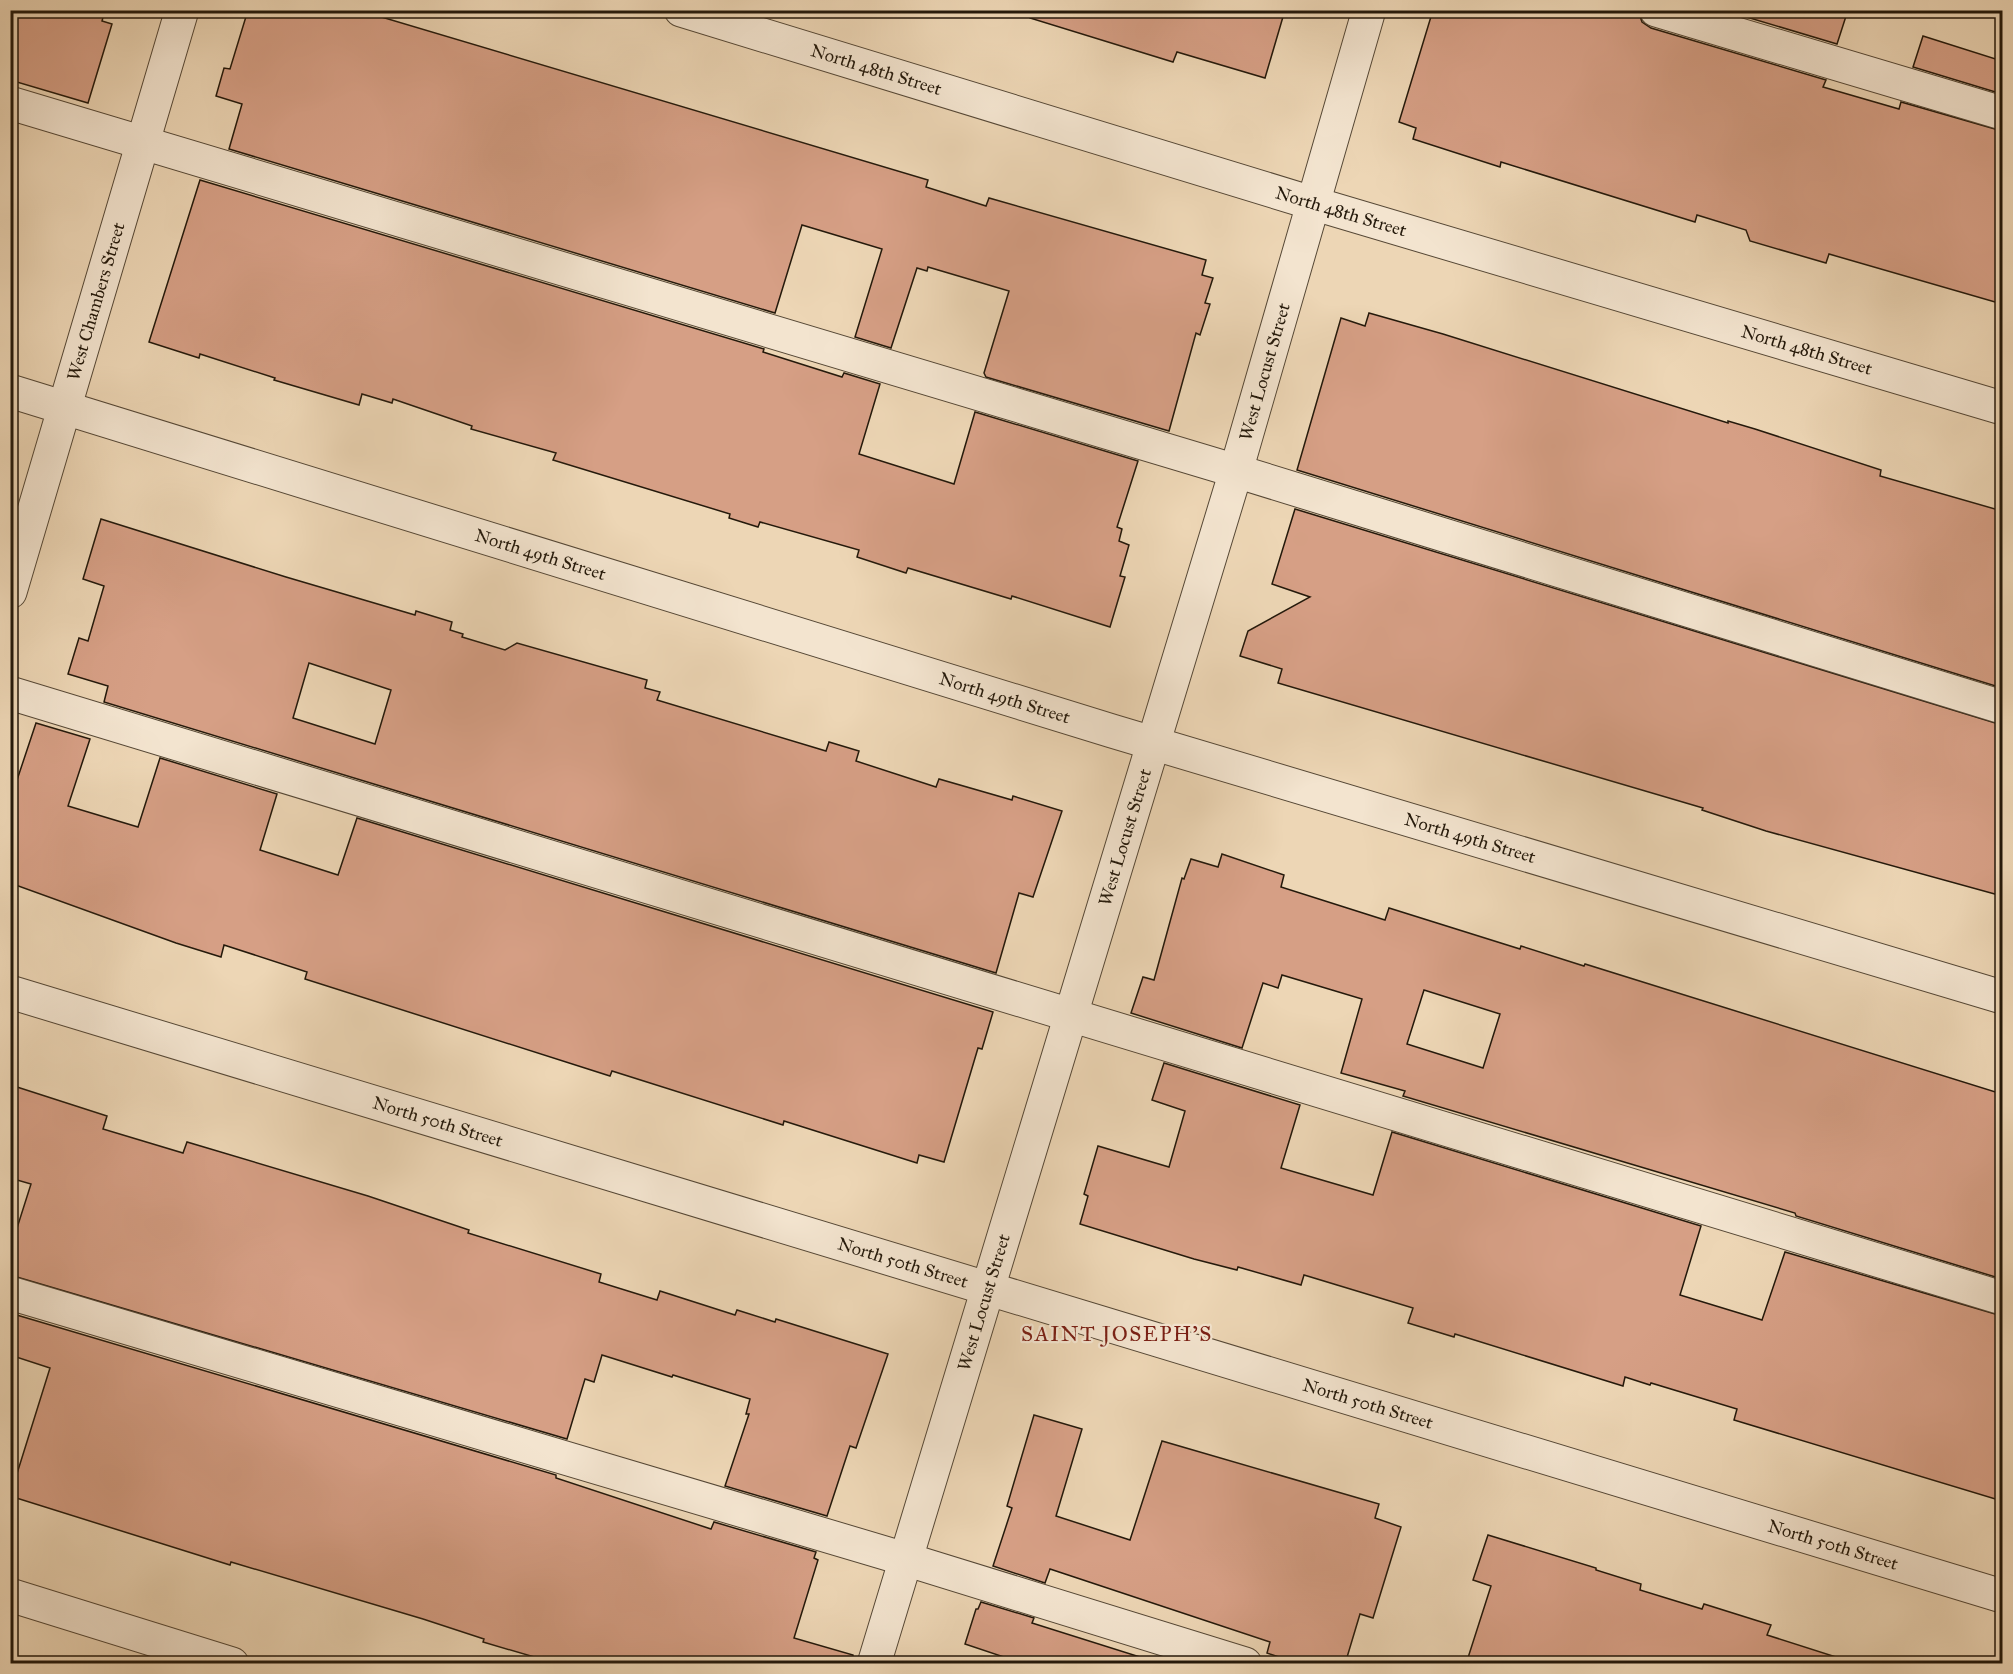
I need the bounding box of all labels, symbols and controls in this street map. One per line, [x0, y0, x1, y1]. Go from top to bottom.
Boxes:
street label: North 48th Street [808, 39, 945, 100]
street label: North 48th Street [1273, 181, 1410, 242]
street label: West Chambers Street [62, 219, 130, 383]
street label: West Locust Street [1234, 300, 1295, 443]
street label: North 48th Street [1739, 320, 1876, 380]
street label: North 49th Street [472, 524, 609, 585]
street label: North 49th Street [937, 667, 1073, 729]
street label: West Locust Street [1094, 765, 1156, 908]
street label: North 49th Street [1402, 808, 1539, 868]
street label: North 50th Street [370, 1092, 506, 1152]
street label: West Locust Street [953, 1231, 1015, 1373]
street label: North 50th Street [835, 1233, 971, 1293]
district label: SAINT JOSEPH'S [1021, 1321, 1213, 1347]
street label: North 50th Street [1300, 1374, 1436, 1434]
street label: North 50th Street [1765, 1515, 1901, 1575]

